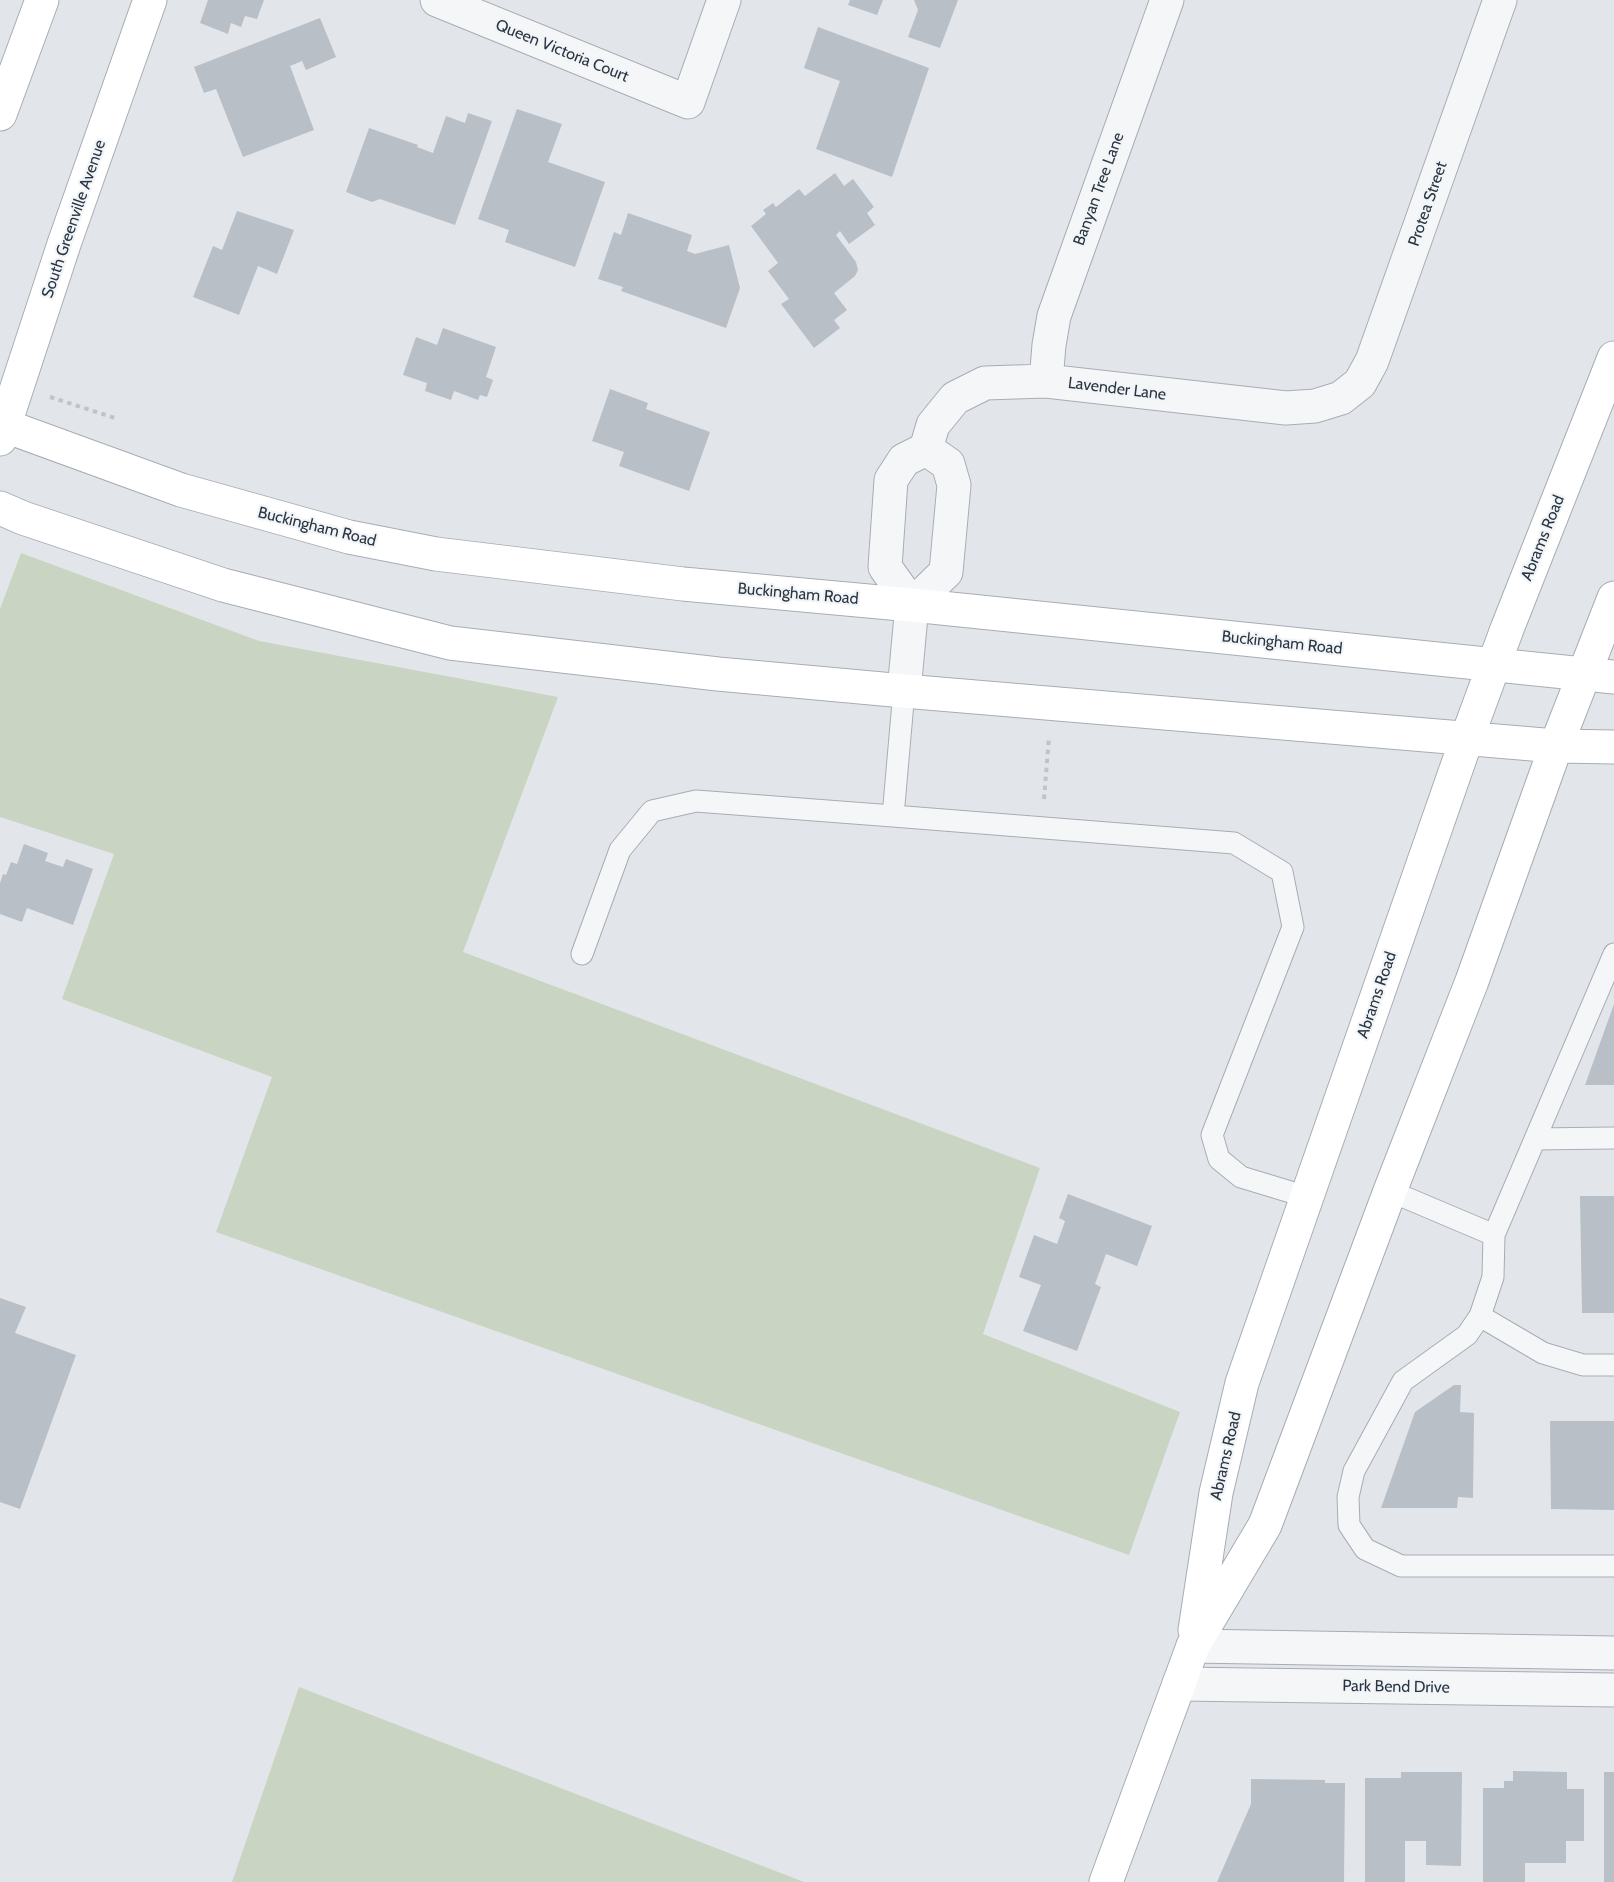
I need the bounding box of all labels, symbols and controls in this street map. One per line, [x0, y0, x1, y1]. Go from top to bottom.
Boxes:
street label: Queen Victoria Court [493, 16, 631, 86]
street label: Banyan Tree Lane [1070, 130, 1128, 248]
street label: South Greenville Avenue [38, 137, 110, 301]
street label: Protea Street [1405, 159, 1451, 249]
street label: Lavender Lane [1067, 373, 1167, 405]
street label: Abrams Road [1517, 493, 1569, 583]
street label: Buckingham Road [256, 503, 378, 551]
street label: Buckingham Road [737, 579, 859, 609]
street label: Buckingham Road [1221, 627, 1343, 659]
street label: Abrams Road [1353, 949, 1401, 1041]
street label: Abrams Road [1206, 1410, 1246, 1502]
street label: Park Bend Drive [1342, 1676, 1450, 1698]

